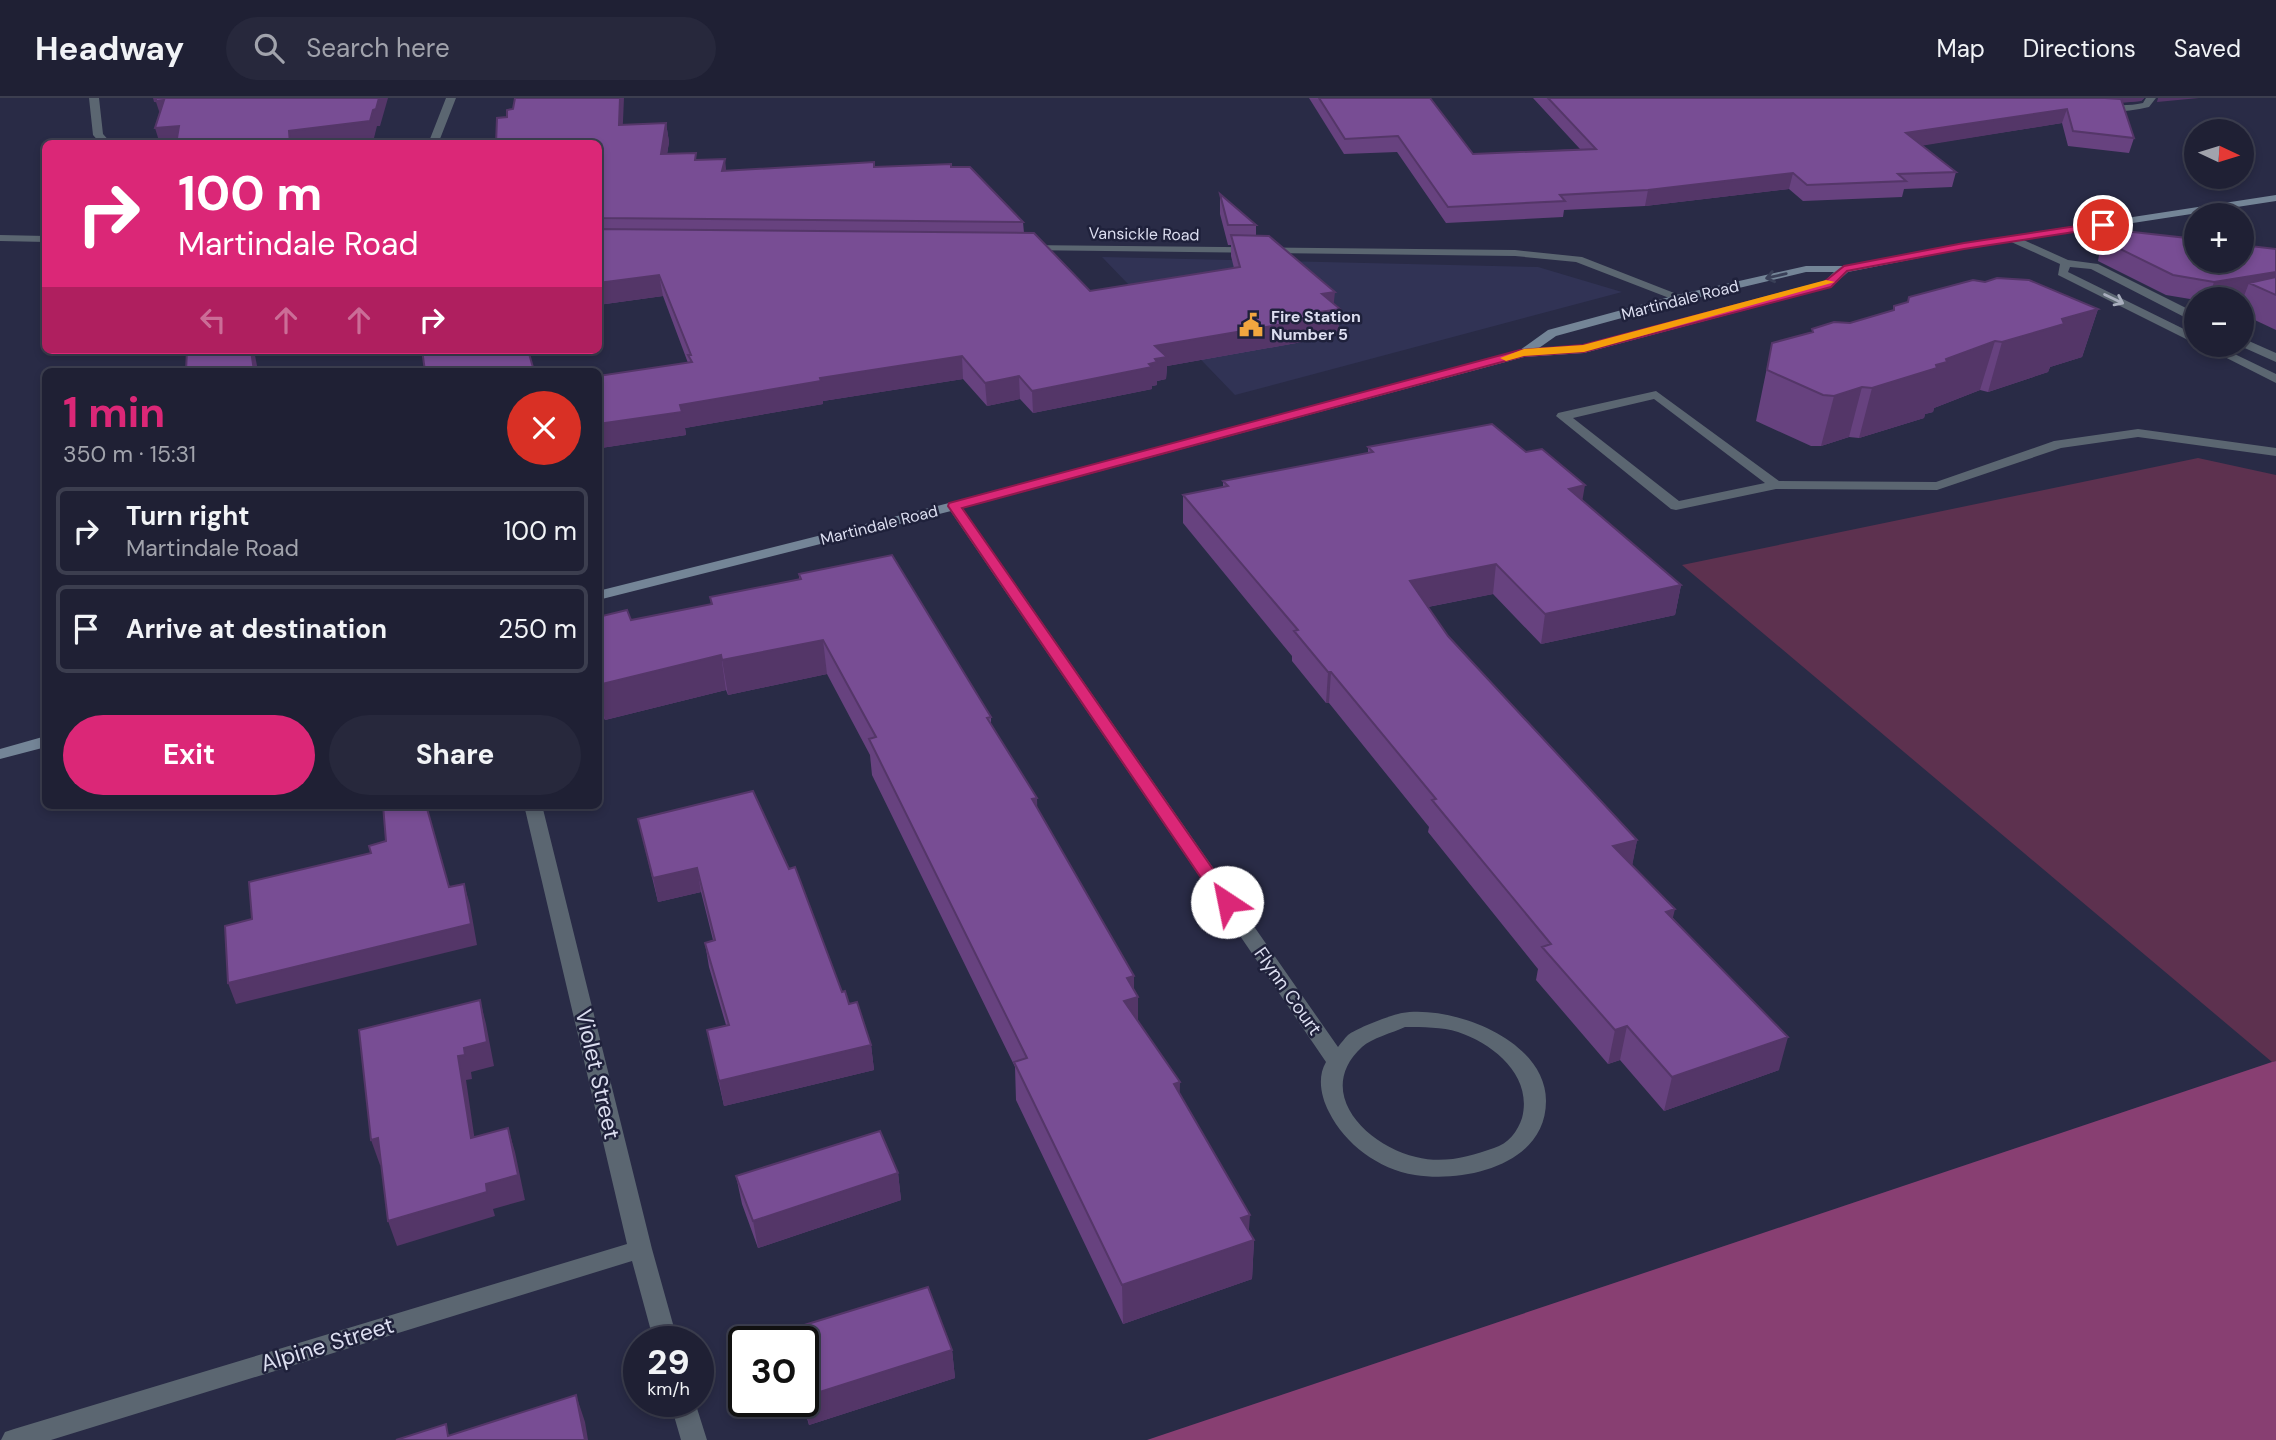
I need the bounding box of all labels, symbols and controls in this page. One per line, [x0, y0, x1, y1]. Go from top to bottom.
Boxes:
search box [226, 17, 716, 80]
text: Headway [35, 27, 184, 70]
icon: search [250, 29, 288, 67]
text: Search here [306, 31, 450, 65]
text: Map [1937, 33, 1985, 64]
text: Directions [2023, 33, 2136, 64]
text: Saved [2174, 33, 2241, 64]
north arrow [2184, 119, 2254, 189]
map controls [2184, 119, 2254, 357]
text: 100 m [178, 161, 322, 225]
icon: right [63, 168, 154, 259]
pin [2073, 195, 2133, 255]
button: + [2184, 203, 2254, 273]
icon: arrive [2084, 206, 2122, 244]
text: Martindale Road [178, 223, 419, 265]
street label: Vansickle Road [1088, 223, 1200, 245]
one-way arrow [1765, 270, 1788, 283]
street label: Martindale Road [1619, 275, 1741, 325]
button: − [2184, 287, 2254, 357]
one-way arrow [2103, 292, 2124, 306]
icon: left [194, 301, 232, 339]
icon: ahead [267, 301, 305, 339]
icon: ahead [340, 301, 378, 339]
icon: right [413, 301, 451, 339]
place label: Fire Station Number 5 [1271, 306, 1361, 345]
public building icon: Fire Station Number 5 [1237, 311, 1265, 339]
text: 1 min [63, 385, 165, 440]
button: close [507, 391, 581, 465]
text: 350 m · 15:31 [63, 439, 196, 469]
text: Turn right [126, 499, 250, 533]
street label: Martindale Road [818, 500, 940, 550]
icon: right [67, 512, 105, 550]
text: 100 m [503, 514, 577, 548]
text: Martindale Road [126, 533, 299, 563]
icon: arrive [67, 610, 105, 648]
text: Arrive at destination [126, 612, 387, 646]
text: 250 m [498, 612, 577, 646]
button: Exit [63, 715, 315, 795]
button: Share [329, 715, 581, 795]
position arrow [1190, 865, 1264, 939]
street label: Flynn Court [1248, 942, 1328, 1040]
street label: Violet Street [568, 1006, 628, 1142]
street label: Alpine Street [257, 1309, 397, 1379]
speed limit sign: 30 [728, 1326, 819, 1417]
text: 29 [647, 1339, 690, 1385]
text: km/h [647, 1377, 690, 1401]

